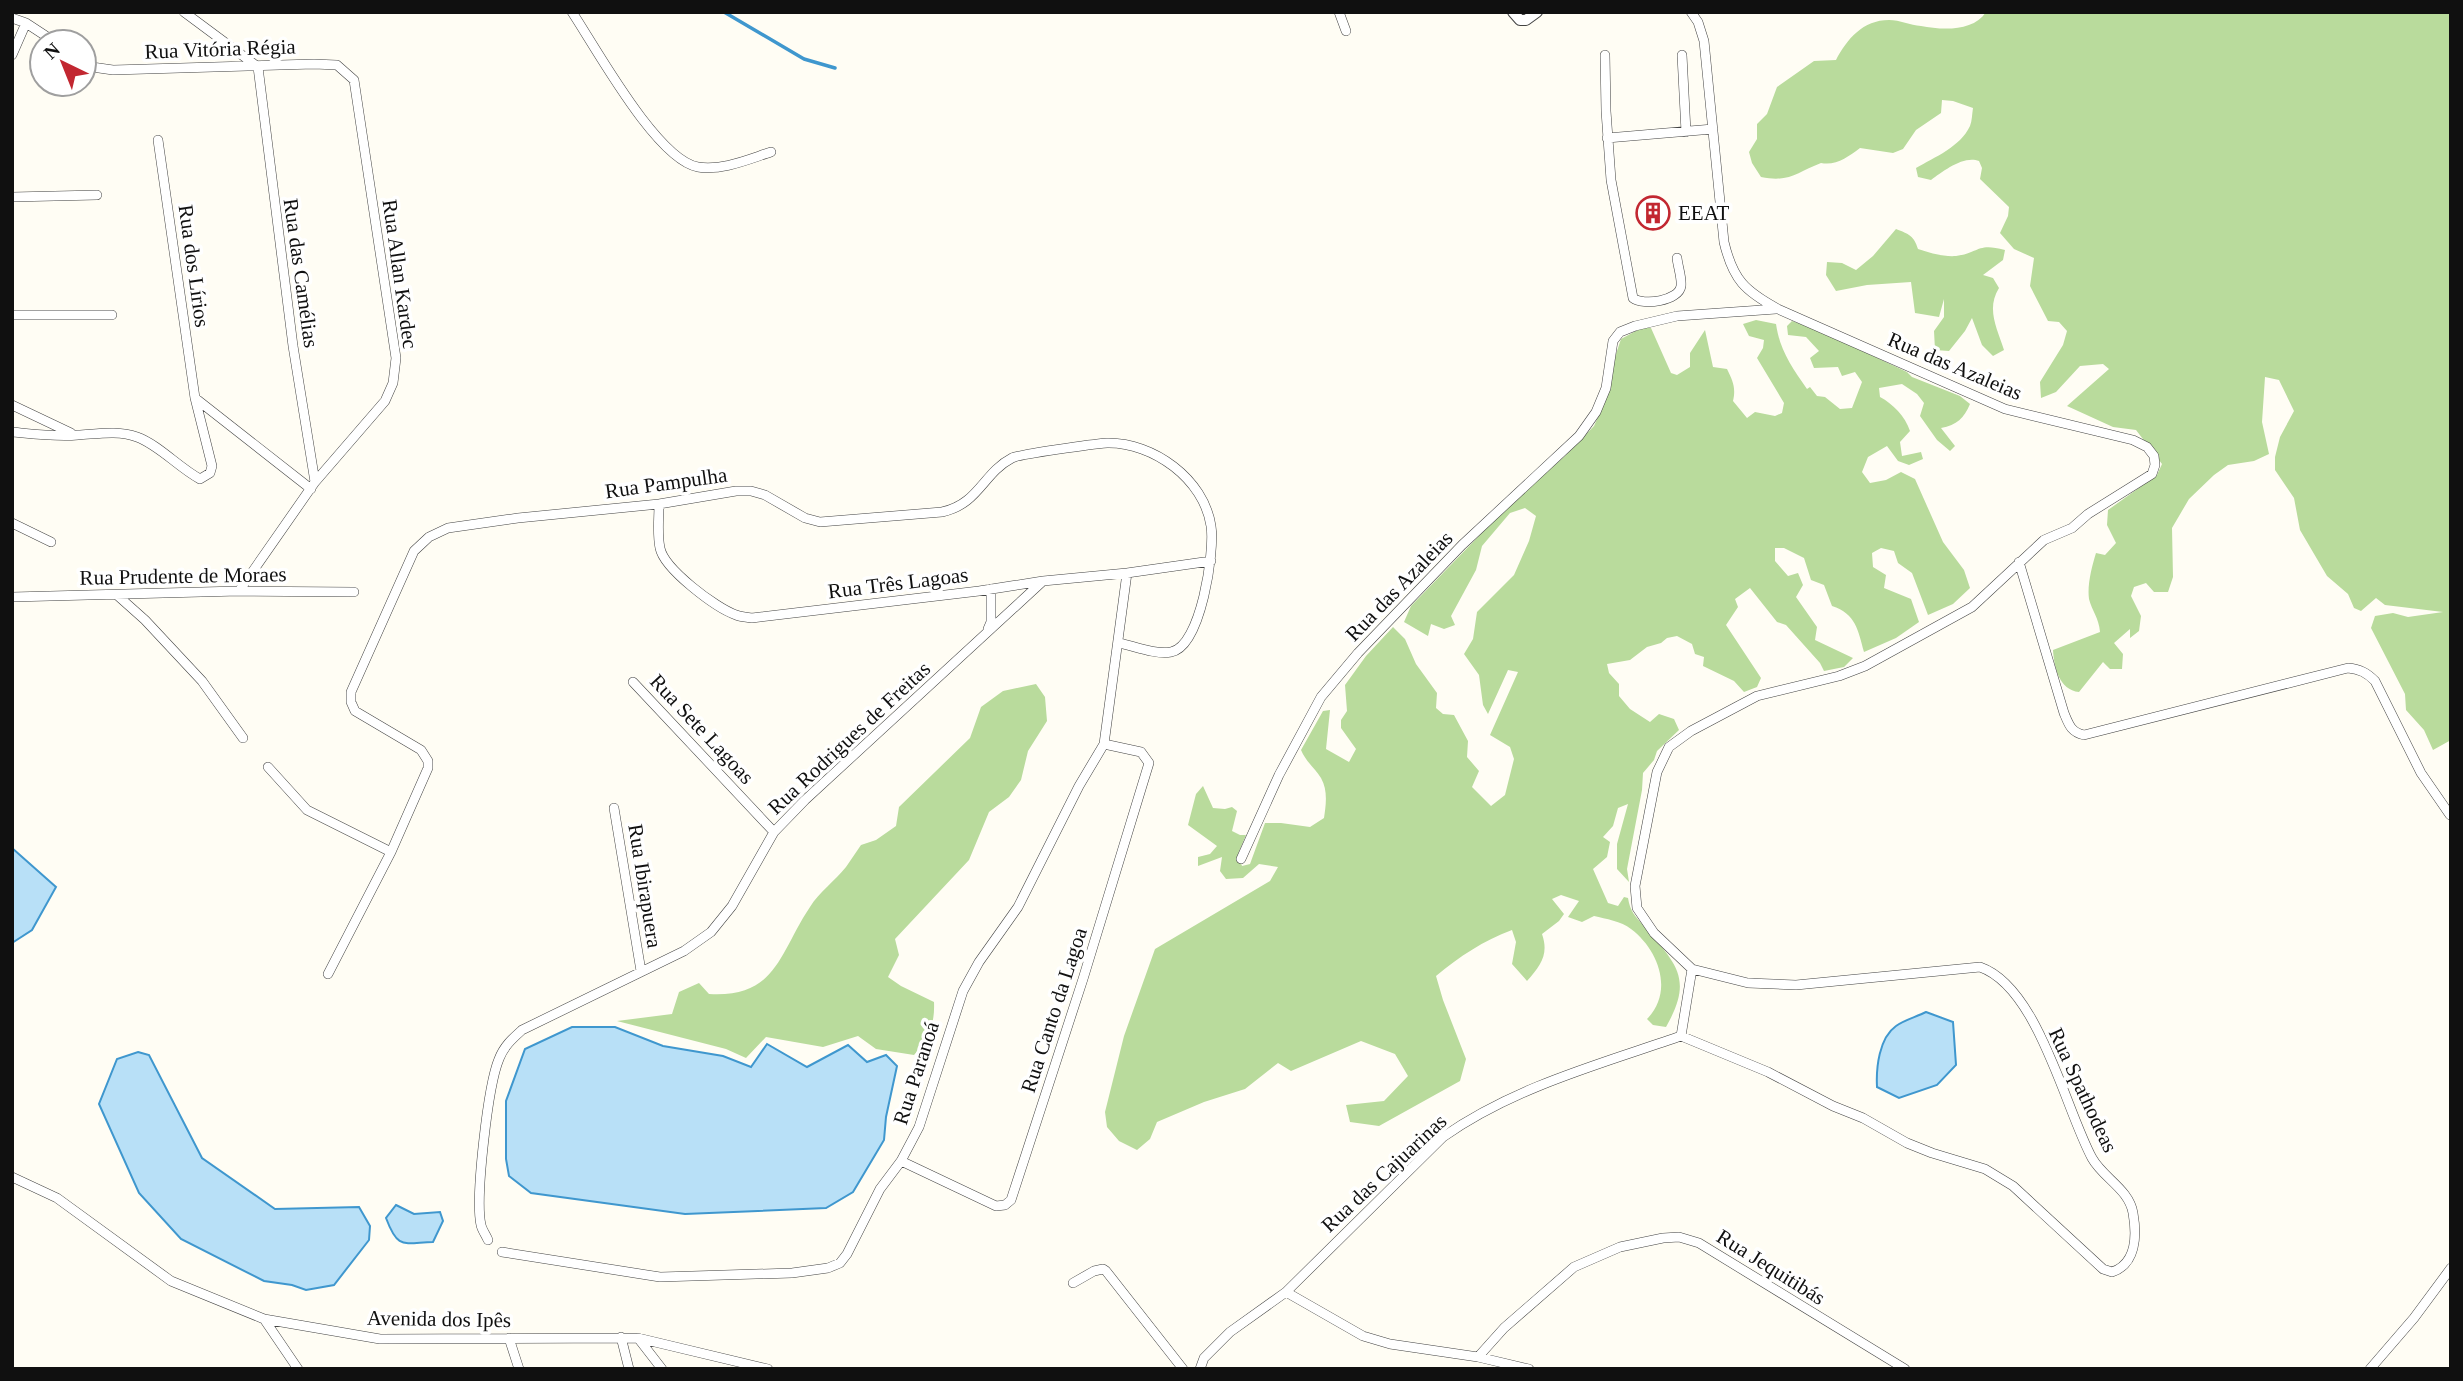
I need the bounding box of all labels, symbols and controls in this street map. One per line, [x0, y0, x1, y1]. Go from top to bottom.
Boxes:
north arrow [28, 28, 98, 98]
street label: Rua Vitória Régia [144, 34, 297, 64]
text: N [40, 38, 64, 63]
building icon: EEAT [1634, 194, 1672, 232]
street label: Rua das Camélias [279, 197, 323, 349]
street label: Rua Allan Kardec [378, 198, 422, 350]
place label: EEAT [1678, 201, 1729, 225]
street label: Rua dos Lírios [174, 203, 214, 329]
street label: Rua das Azaleias [1884, 327, 2026, 405]
street label: Rua Pampulha [603, 462, 729, 503]
street label: Rua das Azaleias [1341, 526, 1457, 646]
street label: Rua Prudente de Moraes [79, 562, 287, 590]
street label: Rua Três Lagoas [826, 562, 970, 604]
street label: Rua Rodrigues de Freitas [763, 657, 935, 819]
street label: Rua Sete Lagoas [645, 669, 759, 789]
street label: Rua Ibirapuera [623, 822, 667, 950]
street label: Rua Canto da Lagoa [1016, 924, 1092, 1096]
street label: Rua Paranoá [888, 1018, 944, 1127]
street label: Rua Spathodeas [2044, 1024, 2122, 1156]
street label: Rua das Cajuarinas [1317, 1109, 1451, 1237]
street label: Rua Jequitibás [1712, 1224, 1830, 1310]
street label: Avenida dos Ipês [367, 1306, 511, 1332]

